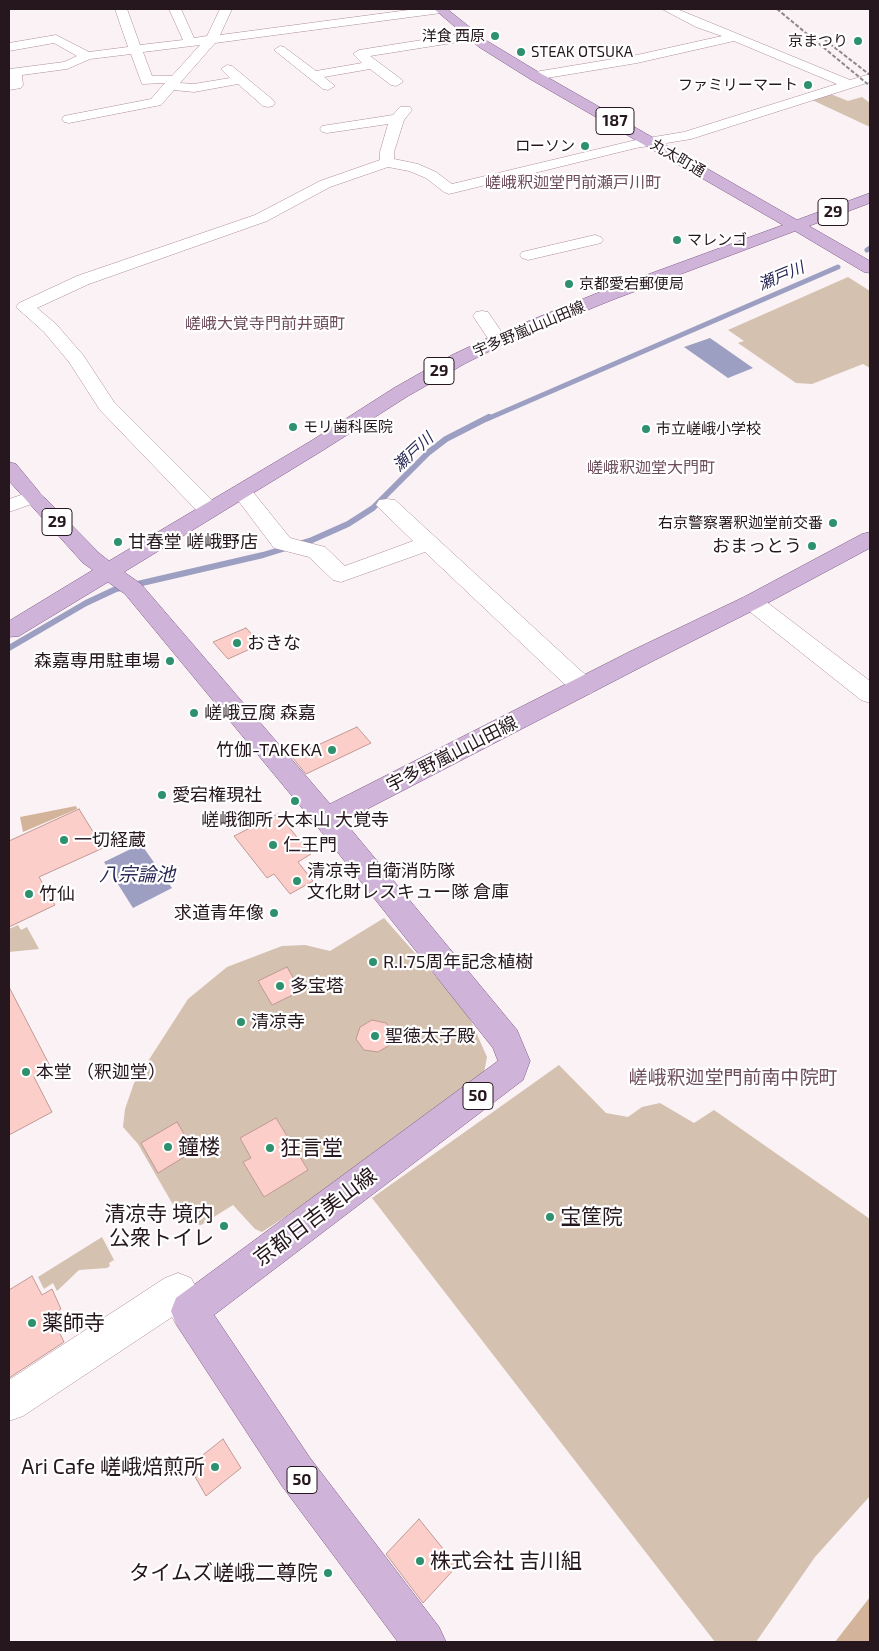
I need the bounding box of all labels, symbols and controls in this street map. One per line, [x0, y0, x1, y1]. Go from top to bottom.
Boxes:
place label: 洋食 西原 [422, 27, 485, 45]
marker: 洋食 西原 [489, 30, 501, 42]
place label: 京まつり [788, 32, 848, 50]
marker: 京まつり [852, 35, 864, 47]
place label: STEAK OTSUKA [531, 43, 633, 61]
marker: STEAK OTSUKA [515, 46, 527, 58]
place label: ファミリーマート [678, 76, 798, 94]
marker: ファミリーマート [802, 79, 814, 91]
road number: 187 [596, 108, 634, 134]
street label: 丸太町通 [648, 135, 708, 181]
place label: ローソン [515, 137, 575, 155]
marker: ローソン [579, 140, 591, 152]
district label: 嵯峨釈迦堂門前瀬戸川町 [485, 173, 661, 193]
road number: 29 [818, 198, 848, 226]
place label: マレンゴ [687, 231, 747, 249]
marker: マレンゴ [671, 234, 683, 246]
water label: 瀬戸川 [755, 258, 807, 294]
place label: 京都愛宕郵便局 [579, 275, 684, 293]
marker: 京都愛宕郵便局 [563, 278, 575, 290]
street label: 宇多野嵐山山田線 [470, 297, 588, 361]
district label: 嵯峨大覚寺門前井頭町 [185, 314, 345, 334]
road number: 29 [424, 358, 454, 384]
place label: モリ歯科医院 [303, 418, 393, 436]
place label: 市立嵯峨小学校 [656, 420, 761, 438]
marker: モリ歯科医院 [287, 421, 299, 433]
marker: 市立嵯峨小学校 [640, 423, 652, 435]
water label: 瀬戸川 [389, 429, 437, 475]
district label: 嵯峨釈迦堂大門町 [587, 458, 715, 478]
road number: 29 [42, 508, 72, 536]
place label: 右京警察署釈迦堂前交番 [658, 514, 823, 532]
marker: 右京警察署釈迦堂前交番 [827, 517, 839, 529]
place label: 甘春堂 嵯峨野店 [128, 531, 258, 553]
place label: おまっとう [712, 535, 802, 557]
marker: 甘春堂 嵯峨野店 [112, 536, 124, 548]
marker: おまっとう [806, 540, 818, 552]
place label: おきな [247, 632, 301, 654]
marker: おきな [231, 637, 243, 649]
place label: 森嘉専用駐車場 [34, 650, 160, 672]
marker: 森嘉専用駐車場 [164, 655, 176, 667]
place label: 嵯峨豆腐 森嘉 [204, 702, 316, 724]
marker: 嵯峨豆腐 森嘉 [188, 707, 200, 719]
street label: 宇多野嵐山山田線 [383, 712, 521, 796]
place label: 竹伽-TAKEKA [216, 739, 322, 761]
marker: 竹伽-TAKEKA [326, 744, 338, 756]
place label: 愛宕権現社 [172, 784, 262, 806]
marker: 愛宕権現社 [156, 789, 168, 801]
marker: 嵯峨御所 大本山 大覚寺 [289, 795, 301, 807]
place label: 嵯峨御所 大本山 大覚寺 [201, 809, 389, 831]
place label: 一切経蔵 [74, 829, 146, 851]
marker: 一切経蔵 [58, 834, 70, 846]
place label: 仁王門 [283, 834, 337, 856]
marker: 仁王門 [267, 839, 279, 851]
place label: 清凉寺 自衛消防隊 文化財レスキュー隊 倉庫 [307, 860, 509, 902]
water label: 八宗論池 [99, 864, 175, 886]
marker: 清凉寺 自衛消防隊 文化財レスキュー隊 倉庫 [291, 875, 303, 887]
place label: 竹仙 [39, 883, 75, 905]
marker: 竹仙 [23, 888, 35, 900]
place label: 求道青年像 [174, 902, 264, 924]
marker: 求道青年像 [268, 907, 280, 919]
place label: R.I.75周年記念植樹 [383, 951, 533, 973]
marker: R.I.75周年記念植樹 [367, 956, 379, 968]
place label: 多宝塔 [290, 975, 344, 997]
marker: 多宝塔 [274, 980, 286, 992]
place label: 清凉寺 [251, 1011, 305, 1033]
marker: 清凉寺 [235, 1016, 247, 1028]
place label: 聖徳太子殿 [385, 1025, 475, 1047]
marker: 聖徳太子殿 [369, 1030, 381, 1042]
place label: 本堂 （釈迦堂） [36, 1061, 166, 1083]
marker: 本堂 （釈迦堂） [20, 1066, 32, 1078]
district label: 嵯峨釈迦堂門前南中院町 [629, 1067, 837, 1089]
road number: 50 [463, 1082, 493, 1110]
place label: 鐘楼 [178, 1134, 220, 1160]
place label: 狂言堂 [280, 1135, 343, 1161]
marker: 鐘楼 [162, 1141, 174, 1153]
marker: 狂言堂 [264, 1142, 276, 1154]
street label: 京都日吉美山線 [249, 1163, 381, 1271]
place label: 清凉寺 境内 公衆トイレ [104, 1201, 214, 1251]
place label: 宝筐院 [560, 1204, 623, 1230]
marker: 宝筐院 [544, 1211, 556, 1223]
marker: 清凉寺 境内 公衆トイレ [218, 1220, 230, 1232]
place label: 薬師寺 [42, 1310, 105, 1336]
marker: 薬師寺 [26, 1317, 38, 1329]
place label: Ari Cafe 嵯峨焙煎所 [21, 1454, 205, 1480]
marker: Ari Cafe 嵯峨焙煎所 [209, 1461, 221, 1473]
road number: 50 [287, 1466, 317, 1494]
place label: 株式会社 吉川組 [430, 1548, 582, 1574]
marker: 株式会社 吉川組 [414, 1555, 426, 1567]
place label: タイムズ嵯峨二尊院 [129, 1560, 318, 1586]
marker: タイムズ嵯峨二尊院 [322, 1567, 334, 1579]

